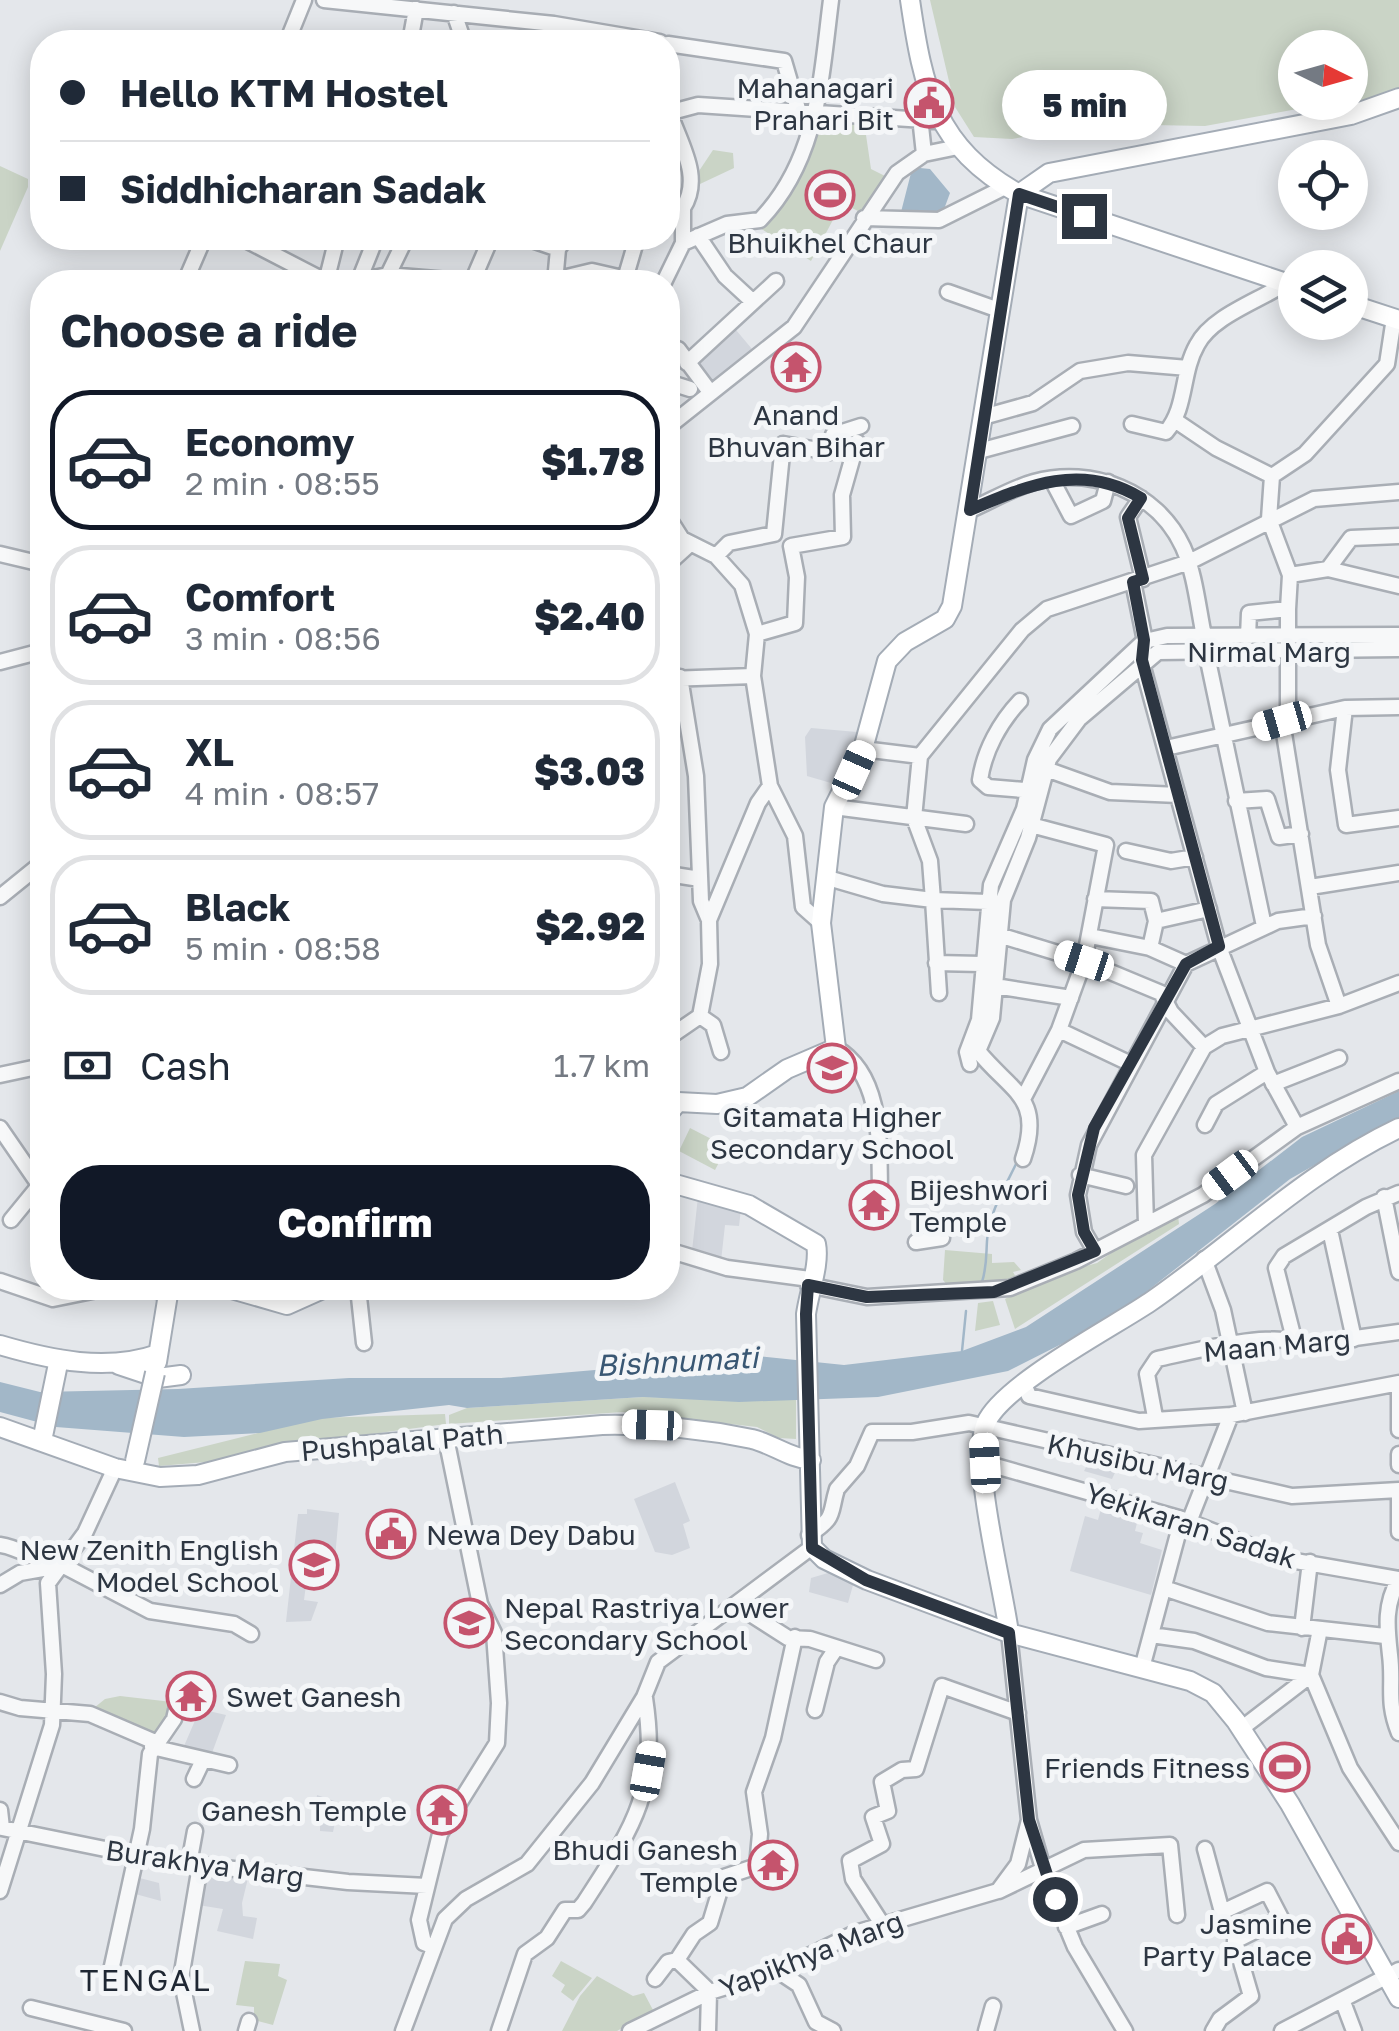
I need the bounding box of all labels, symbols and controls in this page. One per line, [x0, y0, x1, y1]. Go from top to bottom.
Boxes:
north arrow [1278, 30, 1368, 120]
map controls [1278, 30, 1368, 340]
text: Hello KTM Hostel [120, 70, 448, 115]
place label: Mahanagari Prahari Bit [737, 71, 894, 136]
callout: 5 min [1002, 71, 1166, 141]
public building icon: Mahanagari Prahari Bit [903, 77, 955, 129]
text: 5 min [1042, 86, 1127, 124]
button: locate [1278, 140, 1368, 230]
text: Siddhicharan Sadak [120, 166, 487, 211]
sports icon: Bhuikhel Chaur [804, 169, 856, 221]
route end [1062, 194, 1107, 239]
place label: Bhuikhel Chaur [727, 226, 933, 259]
button: layers [1278, 250, 1368, 340]
text: Choose a ride [60, 303, 358, 357]
temple icon: Anand Bhuvan Bihar [770, 341, 822, 393]
place label: Anand Bhuvan Bihar [707, 398, 885, 463]
icon: car [65, 415, 155, 505]
text: Economy [185, 419, 354, 464]
text: $1.78 [541, 438, 645, 483]
text: 2 min · 08:55 [185, 464, 380, 502]
icon: car [65, 570, 155, 660]
text: Comfort [185, 574, 335, 619]
text: $2.40 [534, 593, 645, 638]
text: 3 min · 08:56 [185, 619, 381, 657]
street label: Nirmal Marg [1187, 635, 1351, 668]
car [1249, 698, 1315, 744]
icon: car [65, 725, 155, 815]
text: XL [185, 729, 234, 774]
car [828, 736, 880, 804]
text: $3.03 [534, 748, 645, 793]
text: 4 min · 08:57 [185, 774, 379, 812]
icon: car [65, 880, 155, 970]
text: Black [185, 884, 290, 929]
text: $2.92 [535, 903, 645, 948]
text: 5 min · 08:58 [185, 929, 381, 967]
car [1051, 937, 1117, 985]
icon: cash [60, 1038, 115, 1093]
school or university icon: Gitamata Higher Secondary School [806, 1042, 858, 1094]
text: Cash [140, 1043, 231, 1088]
text: 1.7 km [554, 1046, 650, 1084]
place label: Gitamata Higher Secondary School [710, 1100, 954, 1165]
car [1197, 1145, 1263, 1205]
button: Confirm [60, 1165, 650, 1280]
place label: Bijeshwori Temple [909, 1173, 1048, 1238]
temple icon: Bijeshwori Temple [848, 1179, 900, 1231]
street label: Maan Marg [1202, 1322, 1352, 1368]
water label: Bishnumati [595, 1339, 762, 1383]
car [621, 1409, 683, 1441]
street label: Pushpalal Path [299, 1417, 505, 1467]
street label: Khusibu Marg [1044, 1427, 1232, 1497]
car [968, 1432, 1002, 1494]
street label: Yekikaran Sadak [1081, 1475, 1301, 1575]
public building icon: Newa Dey Dabu [365, 1508, 417, 1560]
place label: Newa Dey Dabu [426, 1518, 636, 1551]
place label: New Zenith English Model School [19, 1533, 279, 1598]
school or university icon: New Zenith English Model School [288, 1539, 340, 1591]
place label: Nepal Rastriya Lower Secondary School [504, 1591, 789, 1656]
school or university icon: Nepal Rastriya Lower Secondary School [443, 1597, 495, 1649]
temple icon: Swet Ganesh [165, 1670, 217, 1722]
place label: Swet Ganesh [226, 1680, 402, 1713]
car [628, 1739, 668, 1803]
sports icon: Friends Fitness [1259, 1741, 1311, 1793]
place label: Friends Fitness [1044, 1751, 1250, 1784]
temple icon: Ganesh Temple [416, 1784, 468, 1836]
place label: Ganesh Temple [201, 1794, 407, 1827]
street label: Burakhya Marg [104, 1833, 306, 1893]
place label: Bhudi Ganesh Temple [552, 1833, 738, 1898]
temple icon: Bhudi Ganesh Temple [747, 1839, 799, 1891]
route start [1033, 1877, 1078, 1922]
street label: Yapikhya Marg [714, 1904, 908, 2004]
place label: Jasmine Party Palace [1142, 1907, 1312, 1972]
public building icon: Jasmine Party Palace [1321, 1913, 1373, 1965]
district label: TENGAL [80, 1962, 212, 1998]

